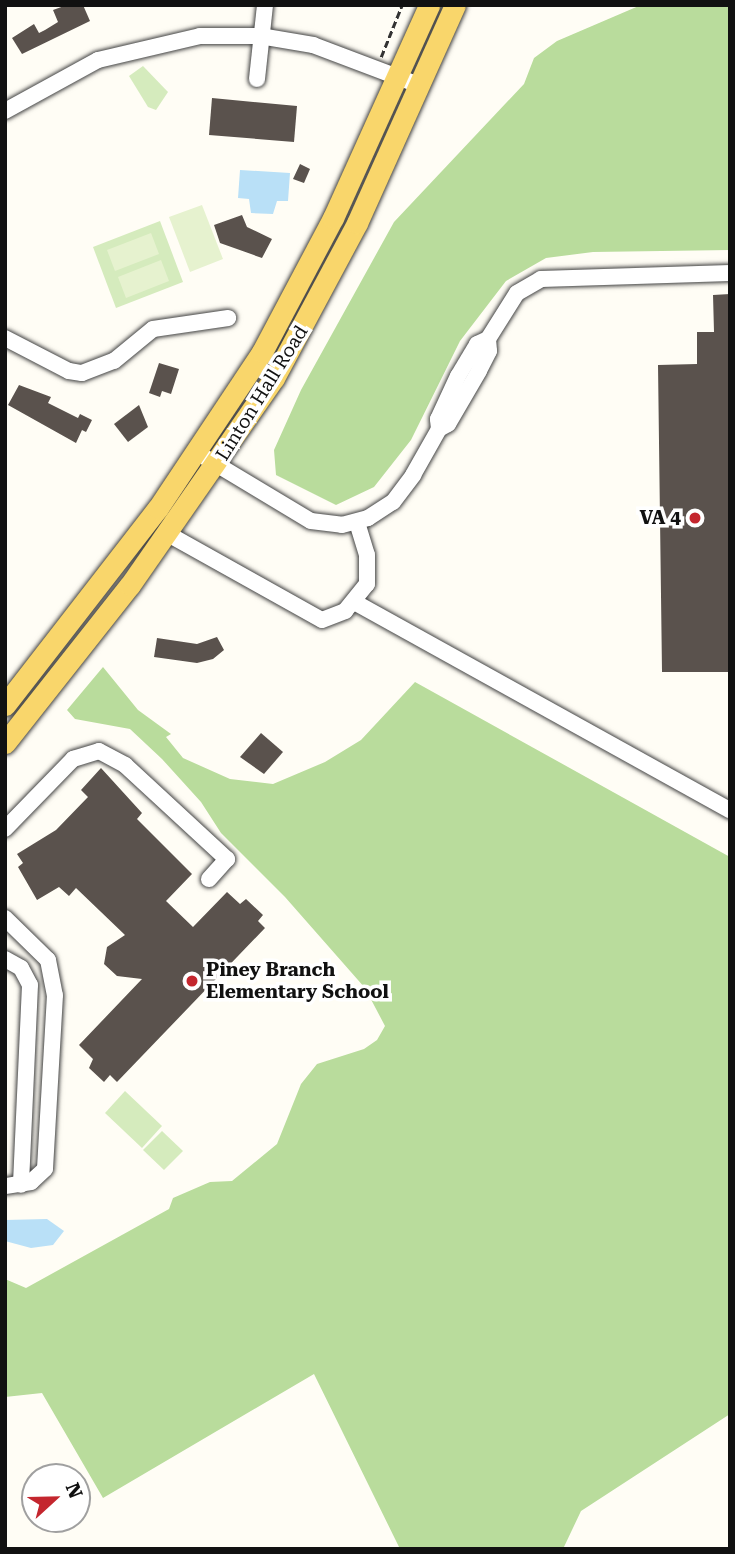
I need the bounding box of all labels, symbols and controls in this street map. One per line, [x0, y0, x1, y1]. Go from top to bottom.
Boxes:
street label: Linton Hall Road [211, 321, 313, 465]
place label: VA 4 [639, 507, 681, 529]
marker: VA 4 [687, 510, 703, 526]
place label: Piney Branch Elementary School [206, 959, 389, 1003]
marker: Piney Branch Elementary School [184, 973, 200, 989]
north arrow [21, 1463, 91, 1533]
text: N [61, 1480, 87, 1502]

